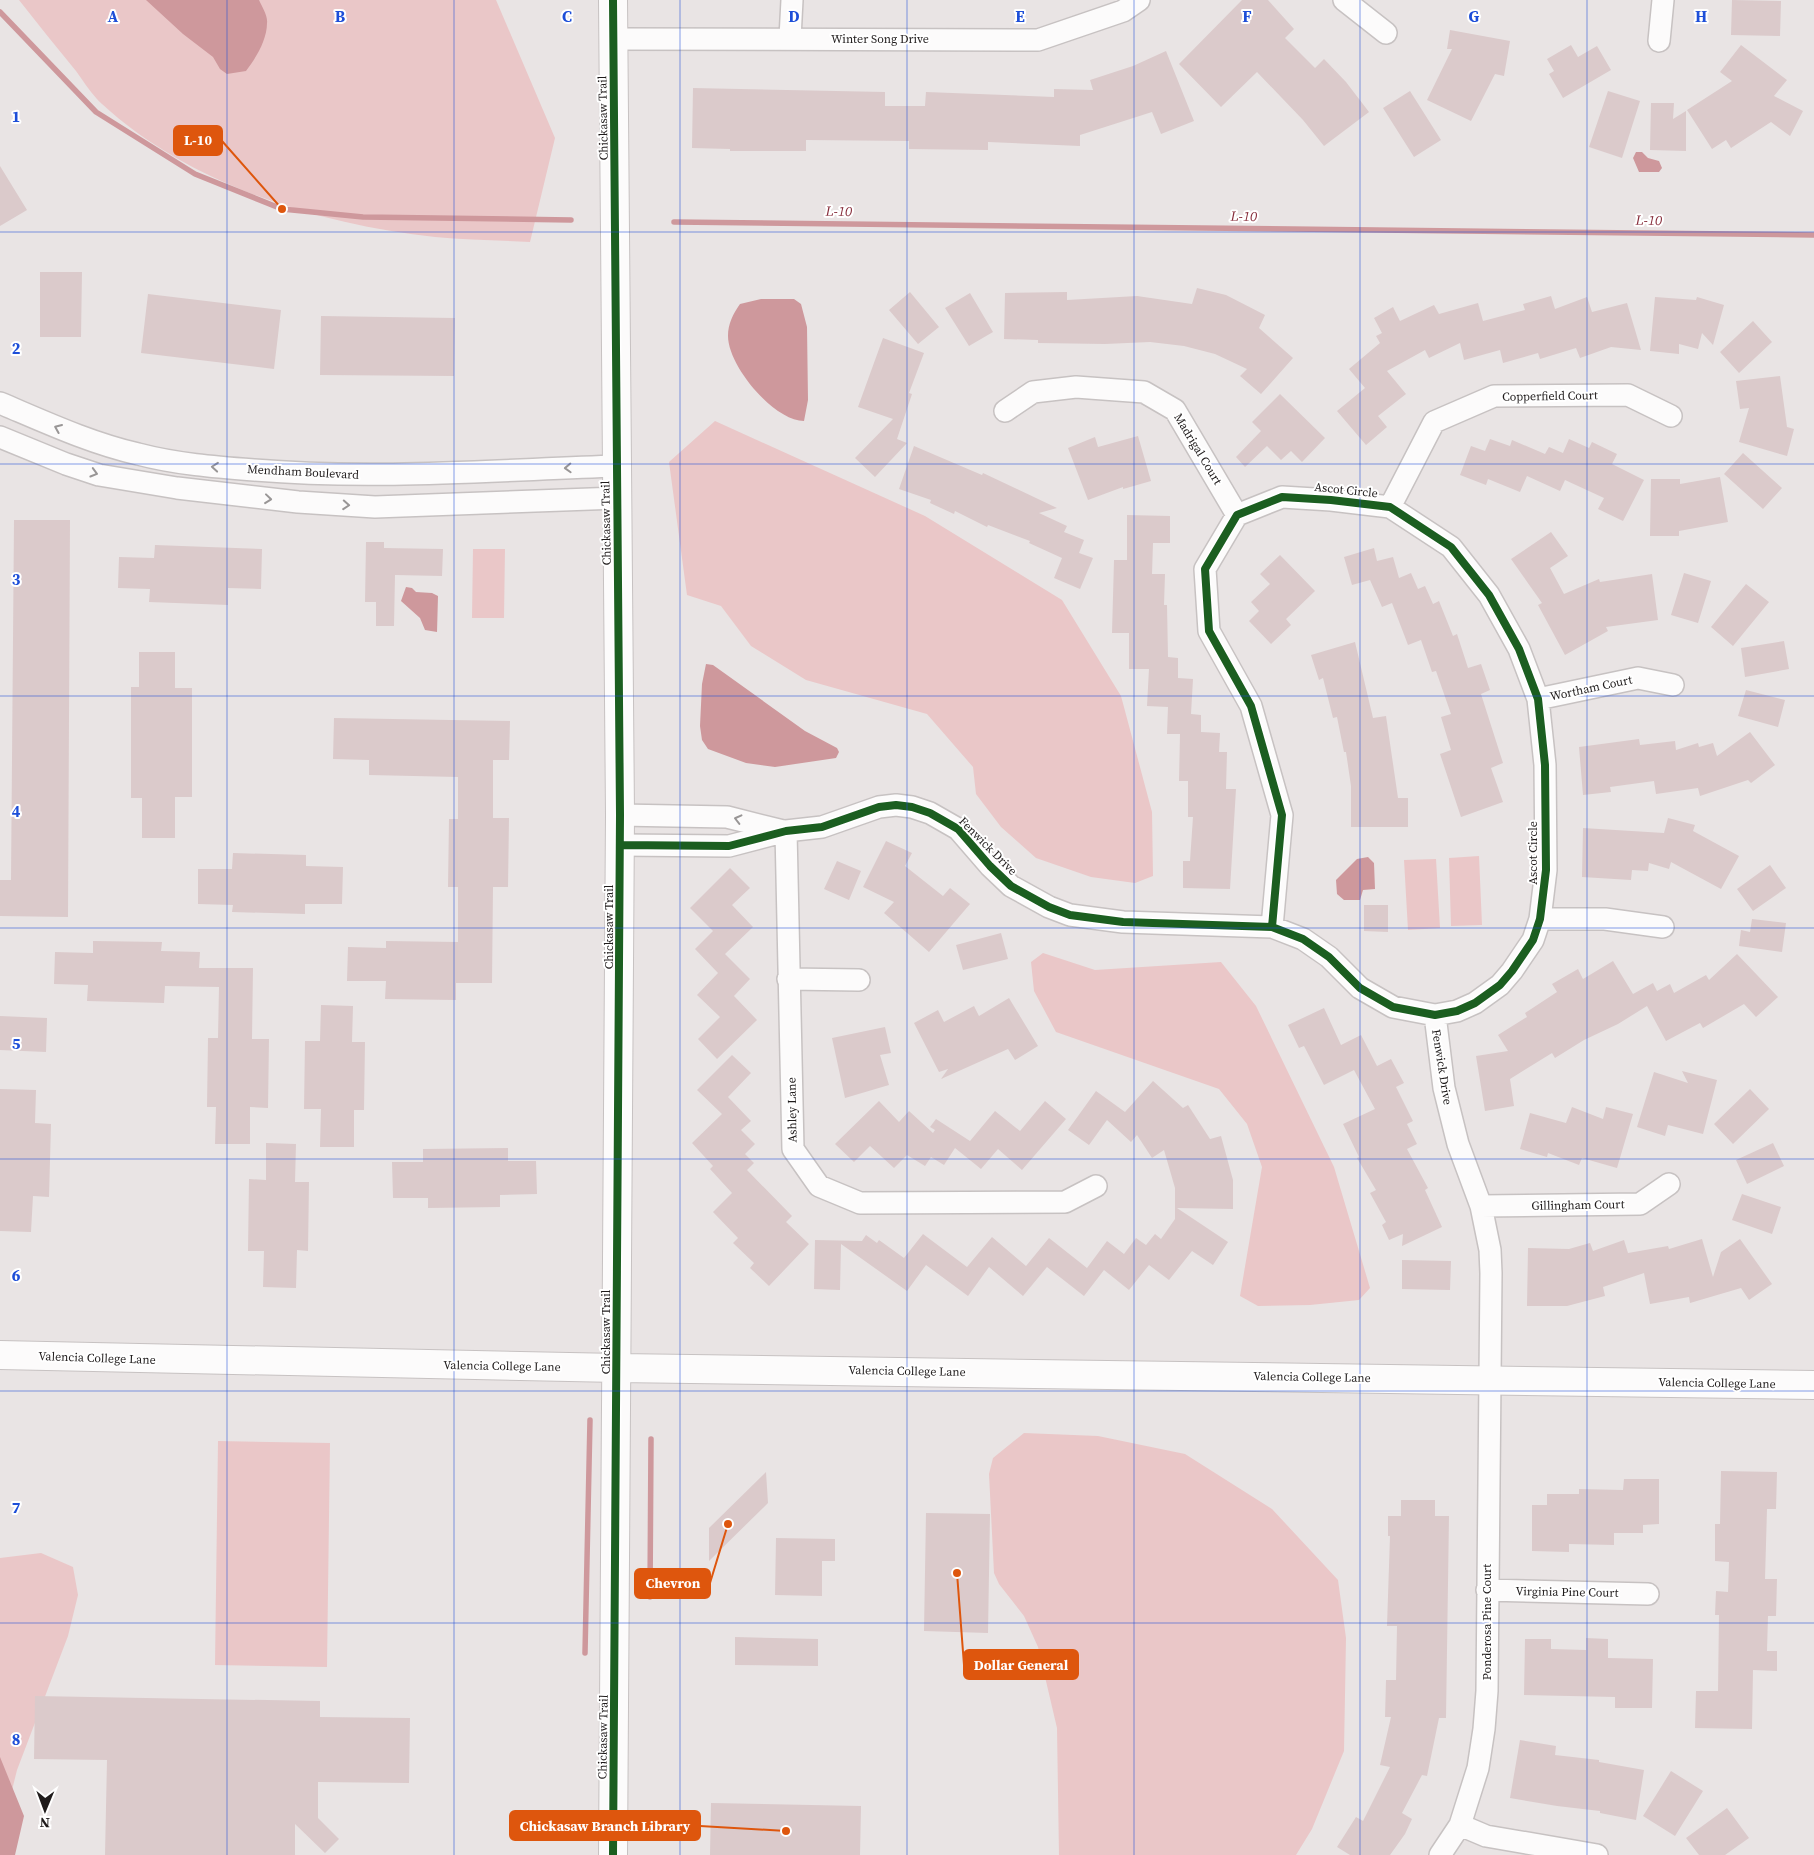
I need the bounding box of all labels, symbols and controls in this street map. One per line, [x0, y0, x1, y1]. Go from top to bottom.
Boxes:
text: A [108, 5, 119, 27]
text: B [335, 5, 346, 27]
text: C [562, 5, 572, 27]
text: D [788, 5, 800, 27]
text: E [1015, 5, 1025, 27]
text: F [1242, 5, 1252, 27]
text: G [1469, 5, 1480, 27]
text: H [1695, 5, 1707, 27]
street label: Winter Song Drive [831, 31, 929, 47]
street label: Chickasaw Trail [594, 75, 612, 160]
text: 1 [12, 105, 20, 127]
callout: L-10 [174, 126, 222, 155]
text: L-10 [184, 130, 212, 150]
water label: L-10 [825, 201, 852, 221]
water label: L-10 [1230, 206, 1257, 226]
water label: L-10 [1635, 210, 1662, 230]
text: 2 [12, 337, 21, 359]
street label: Copperfield Court [1502, 387, 1598, 405]
street label: Madrigal Court [1170, 410, 1226, 488]
one-way arrow [54, 424, 63, 434]
street label: Mendham Boulevard [247, 461, 359, 483]
one-way arrow [211, 462, 219, 473]
one-way arrow [564, 462, 572, 473]
one-way arrow [90, 468, 98, 478]
street label: Ascot Circle [1313, 479, 1379, 501]
street label: Chickasaw Trail [597, 480, 615, 565]
one-way arrow [264, 493, 272, 504]
one-way arrow [343, 500, 351, 511]
text: 3 [12, 568, 21, 590]
street label: Wortham Court [1548, 671, 1634, 705]
text: 4 [12, 800, 21, 822]
street label: Fenwick Drive [955, 813, 1021, 879]
one-way arrow [734, 814, 743, 825]
street label: Ascot Circle [1525, 821, 1541, 885]
street label: Chickasaw Trail [601, 884, 617, 969]
street label: Fenwick Drive [1428, 1028, 1456, 1106]
text: 5 [12, 1032, 21, 1054]
street label: Ashley Lane [783, 1077, 801, 1143]
street label: Gillingham Court [1531, 1196, 1625, 1214]
text: 6 [12, 1264, 21, 1286]
street label: Chickasaw Trail [598, 1289, 614, 1374]
street label: Valencia College Lane [38, 1348, 156, 1368]
street label: Valencia College Lane [443, 1357, 561, 1375]
street label: Valencia College Lane [848, 1362, 966, 1380]
street label: Valencia College Lane [1253, 1368, 1371, 1386]
street label: Valencia College Lane [1658, 1374, 1776, 1392]
text: 7 [12, 1496, 21, 1518]
street label: Ponderosa Pine Court [1479, 1564, 1495, 1680]
callout: Chevron [635, 1569, 710, 1598]
text: Chevron [646, 1573, 701, 1593]
street label: Virginia Pine Court [1515, 1583, 1619, 1601]
callout: Dollar General [964, 1650, 1078, 1679]
text: Dollar General [974, 1655, 1069, 1675]
street label: Chickasaw Trail [594, 1694, 612, 1779]
text: 8 [12, 1728, 20, 1750]
north arrow [20, 1785, 70, 1835]
callout: Chickasaw Branch Library [510, 1811, 700, 1840]
text: N [39, 1813, 50, 1833]
text: Chickasaw Branch Library [520, 1816, 691, 1836]

